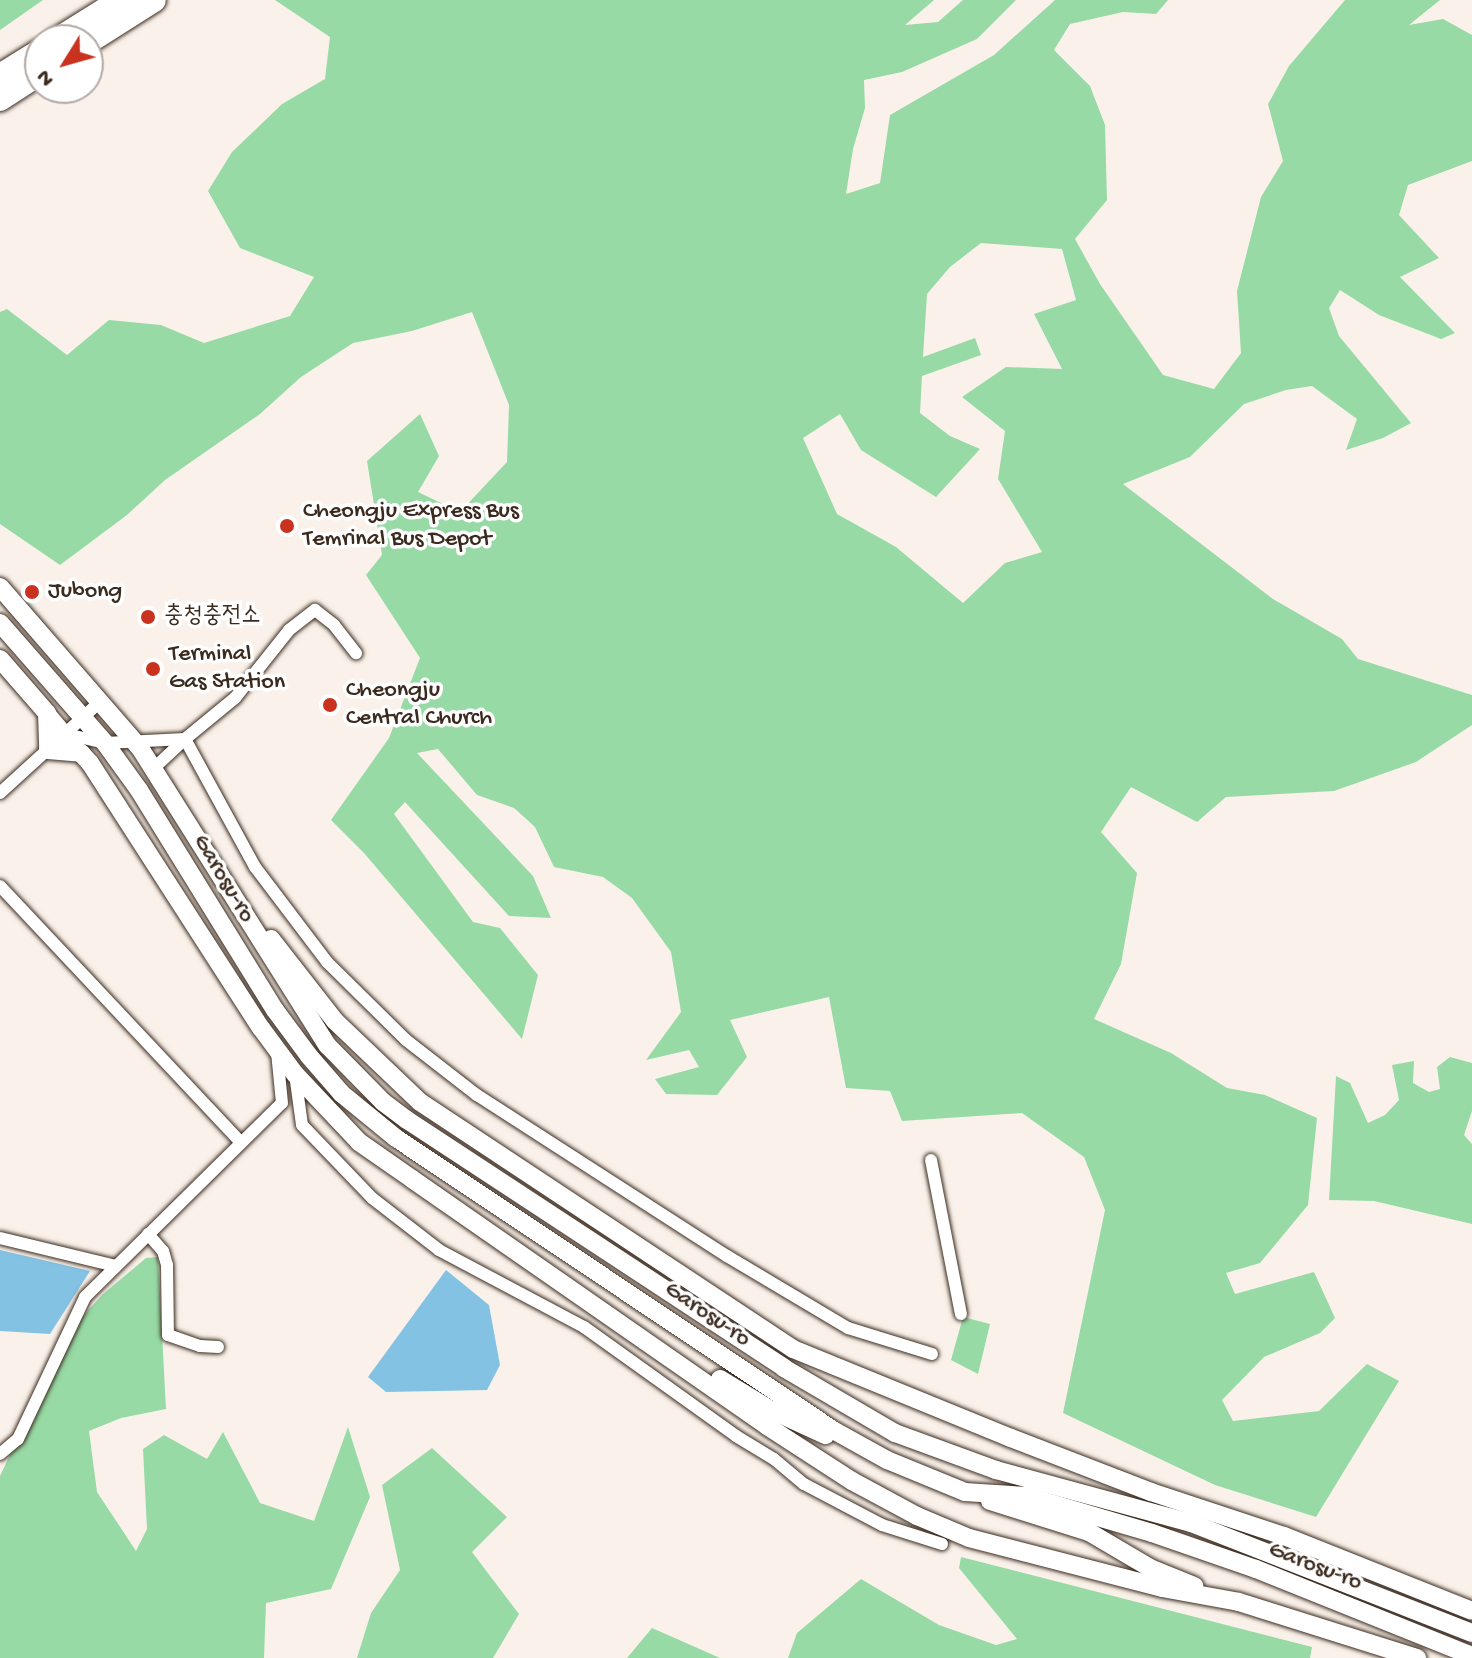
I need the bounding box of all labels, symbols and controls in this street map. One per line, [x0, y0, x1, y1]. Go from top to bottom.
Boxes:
north arrow [24, 24, 104, 104]
text: N [32, 64, 61, 91]
place label: Cheongju Express Bus Temrinal Bus Depot [303, 498, 519, 554]
marker: Cheongju Express Bus Temrinal Bus Depot [278, 517, 296, 535]
place label: Jubong [48, 578, 122, 606]
marker: Jubong [23, 583, 41, 601]
place label: 충청충전소 [164, 603, 261, 631]
marker: 충청충전소 [139, 608, 157, 626]
place label: Terminal Gas Station [169, 641, 285, 697]
marker: Terminal Gas Station [144, 660, 162, 678]
place label: Cheongju Central Church [346, 677, 492, 733]
marker: Cheongju Central Church [321, 696, 339, 714]
street label: Garosu-ro [185, 830, 261, 928]
street label: Garosu-ro [658, 1276, 756, 1354]
street label: Garosu-ro [1264, 1536, 1366, 1598]

